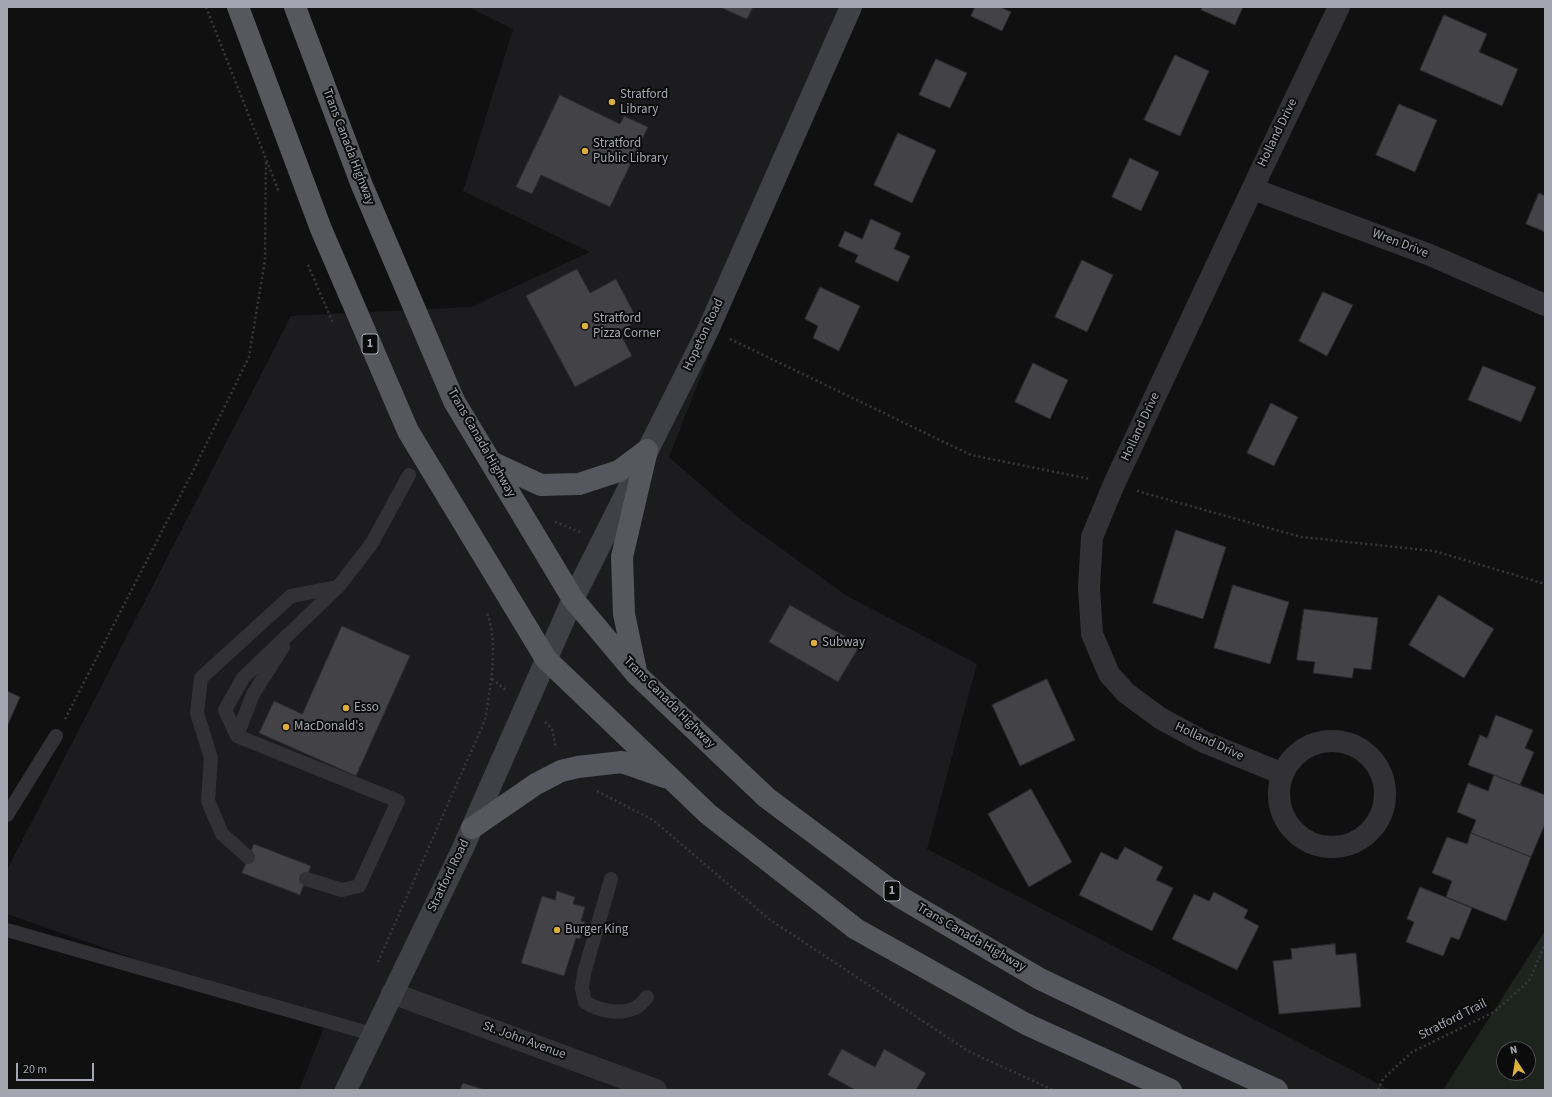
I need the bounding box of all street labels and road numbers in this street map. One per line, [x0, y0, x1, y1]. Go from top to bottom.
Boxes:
street label: Trans Canada Highway [319, 87, 377, 207]
street label: Holland Drive [1255, 96, 1301, 170]
street label: Wren Drive [1370, 226, 1430, 262]
street label: Hopeton Road [680, 296, 728, 374]
road number: 1 [362, 334, 378, 354]
street label: Trans Canada Highway [443, 386, 519, 500]
street label: Holland Drive [1118, 390, 1164, 464]
street label: Trans Canada Highway [620, 654, 718, 752]
street label: Holland Drive [1172, 719, 1246, 765]
street label: Stratford Road [425, 837, 473, 915]
road number: 1 [884, 881, 900, 901]
street label: Trans Canada Highway [914, 900, 1028, 976]
street label: Stratford Trail [1416, 996, 1490, 1044]
street label: St. John Avenue [480, 1019, 568, 1063]

